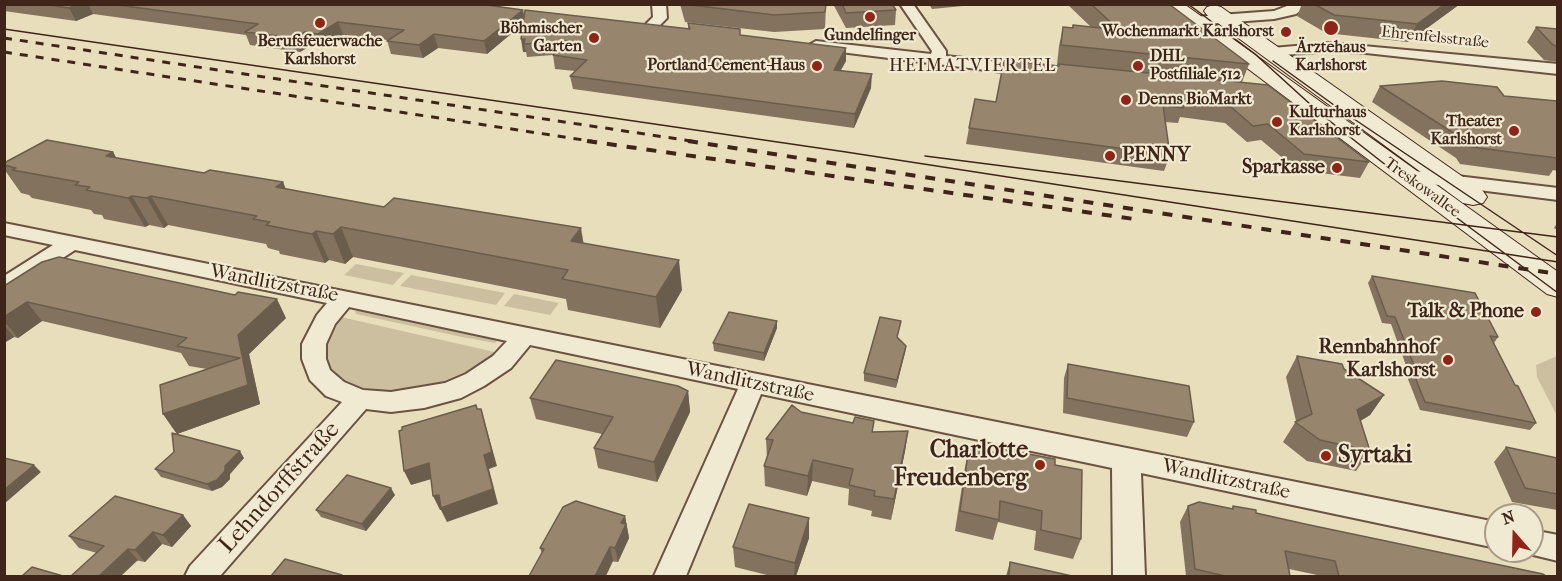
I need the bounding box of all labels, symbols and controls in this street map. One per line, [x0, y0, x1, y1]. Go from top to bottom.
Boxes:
marker: Gundelfinger [863, 10, 877, 24]
marker: Berufsfeuerwache Karlshorst [313, 16, 327, 30]
place label: Böhmischer Garten [500, 19, 582, 57]
marker: Ärztehaus Karlshorst [1322, 19, 1340, 37]
place label: Wochenmarkt Karlshorst [1102, 22, 1274, 42]
street label: Ehrenfelsstraße [1380, 23, 1490, 53]
marker: Wochenmarkt Karlshorst [1279, 25, 1293, 39]
place label: Gundelfinger [824, 26, 916, 46]
marker: Böhmischer Garten [587, 31, 601, 45]
place label: Berufsfeuerwache Karlshorst [257, 32, 383, 70]
place label: Ärztehaus Karlshorst [1295, 38, 1367, 76]
place label: DHL Postfiliale 512 [1150, 47, 1241, 85]
place label: Portland-Cement-Haus [647, 56, 805, 76]
district label: HEIMATVIERTEL [889, 56, 1057, 78]
marker: Portland-Cement-Haus [810, 59, 824, 73]
marker: DHL Postfiliale 512 [1131, 59, 1145, 73]
place label: Denns BioMarkt [1138, 90, 1252, 110]
marker: Denns BioMarkt [1119, 93, 1133, 107]
place label: Kulturhaus Karlshorst [1289, 103, 1366, 141]
place label: Theater Karlshorst [1430, 112, 1502, 150]
marker: Kulturhaus Karlshorst [1270, 115, 1284, 129]
marker: Theater Karlshorst [1507, 124, 1521, 138]
place label: PENNY [1122, 144, 1190, 168]
marker: PENNY [1103, 149, 1117, 163]
street label: Treskowallee [1380, 154, 1464, 222]
place label: Sparkasse [1242, 156, 1325, 180]
marker: Sparkasse [1330, 161, 1344, 175]
street label: Wandlitzstraße [208, 260, 340, 308]
place label: Talk & Phone [1408, 300, 1524, 324]
marker: Talk & Phone [1529, 305, 1543, 319]
place label: Rennbahnhof Karlshorst [1318, 336, 1436, 383]
marker: Rennbahnhof Karlshorst [1441, 353, 1455, 367]
street label: Wandlitzstraße [684, 358, 816, 408]
street label: Lehndorffstraße [213, 416, 347, 560]
place label: Charlotte Freudenberg [894, 437, 1028, 493]
place label: Syrtaki [1338, 442, 1412, 470]
marker: Syrtaki [1319, 449, 1333, 463]
street label: Wandlitzstraße [1160, 455, 1292, 505]
marker: Charlotte Freudenberg [1033, 458, 1047, 472]
north arrow [1484, 503, 1544, 563]
text: N [1499, 506, 1517, 529]

